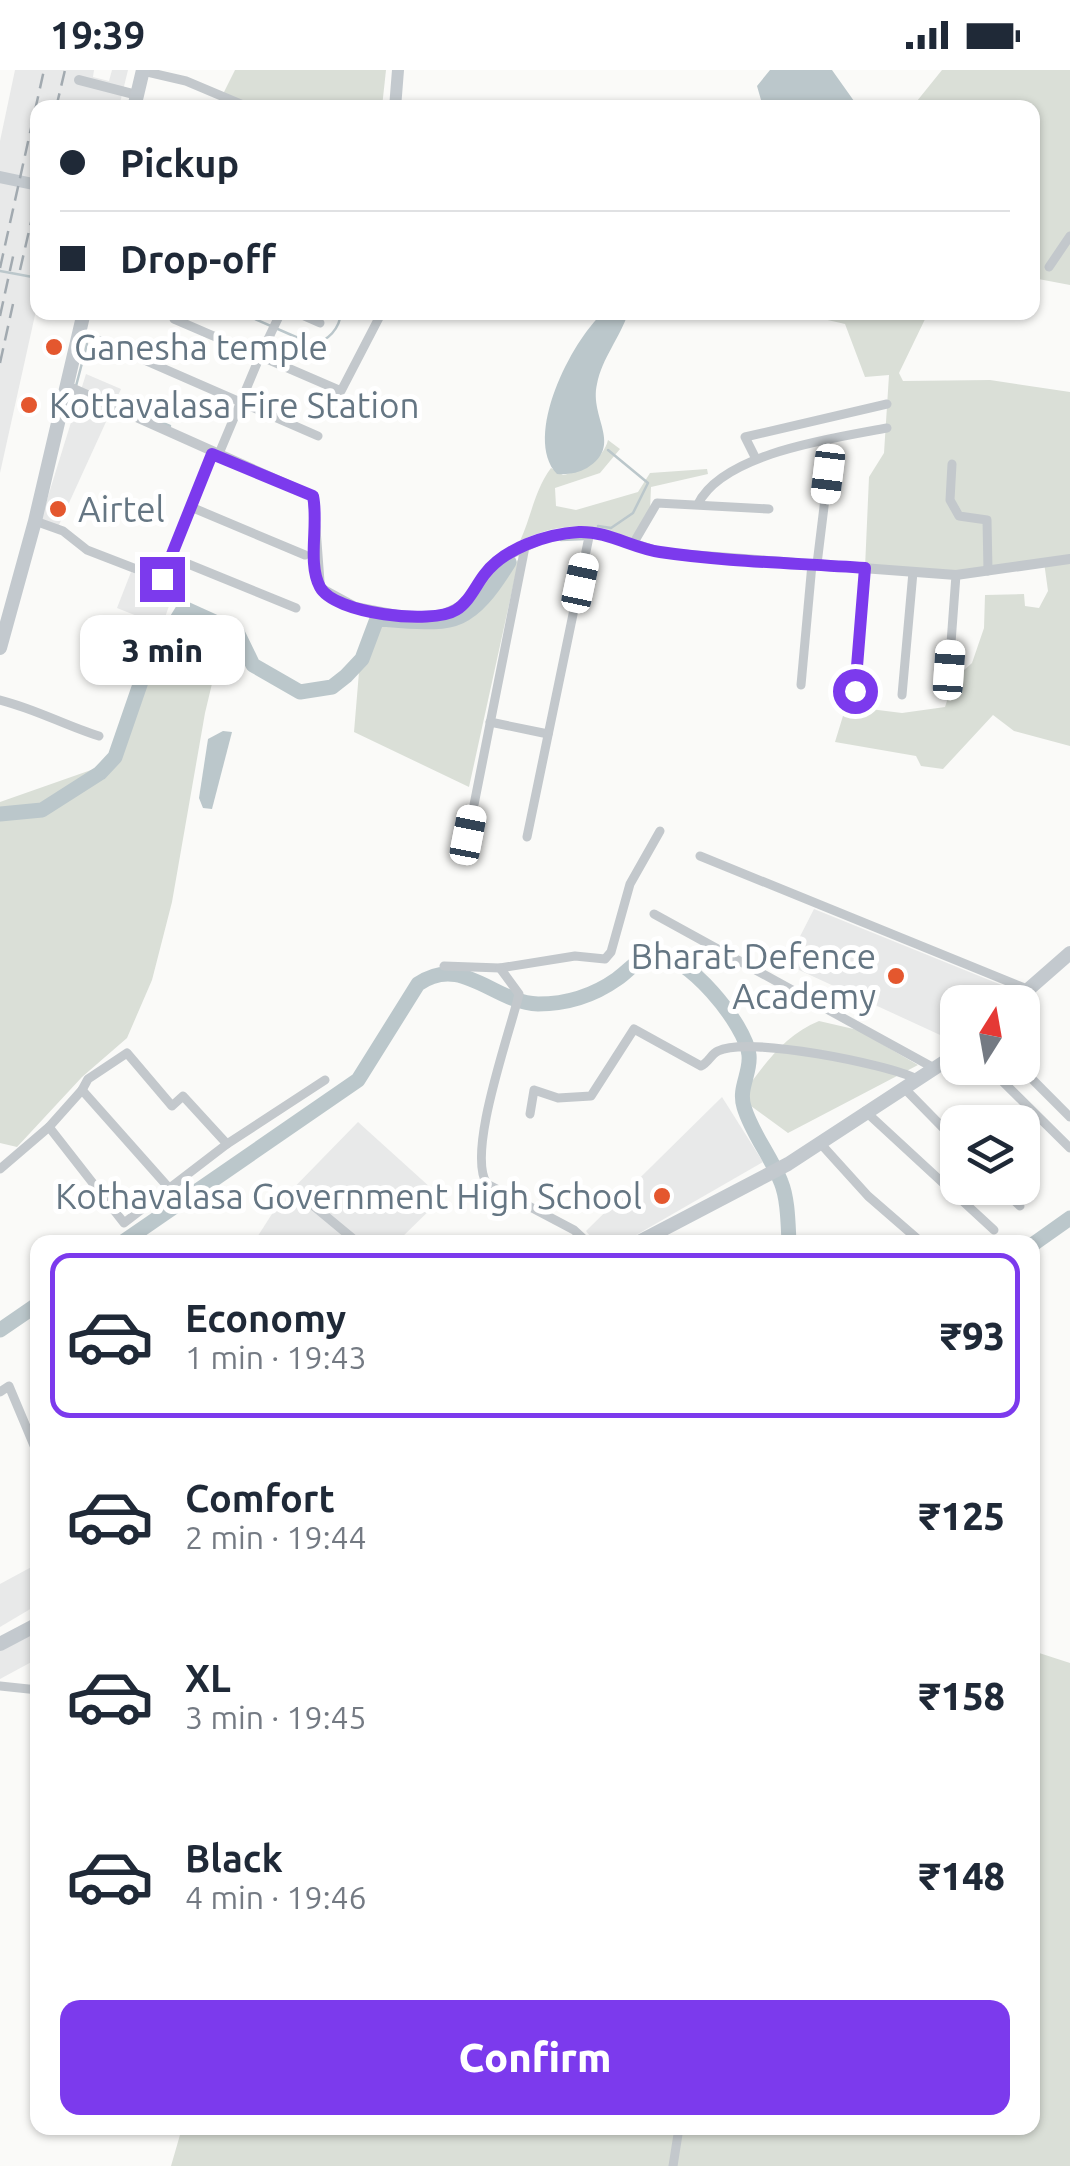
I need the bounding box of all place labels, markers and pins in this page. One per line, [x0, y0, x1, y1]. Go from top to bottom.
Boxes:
place label: Ganesha temple [74, 327, 328, 367]
marker: Ganesha temple [43, 336, 65, 358]
place label: Kottavalasa Fire Station [49, 385, 419, 425]
marker: Kottavalasa Fire Station [18, 394, 40, 416]
place label: Airtel [78, 489, 165, 529]
marker: Airtel [47, 498, 69, 520]
place label: Bharat Defence Academy [631, 936, 876, 1016]
marker: Bharat Defence Academy [885, 965, 907, 987]
place label: Kothavalasa Government High School [55, 1176, 642, 1216]
marker: Kothavalasa Government High School [651, 1185, 673, 1207]

